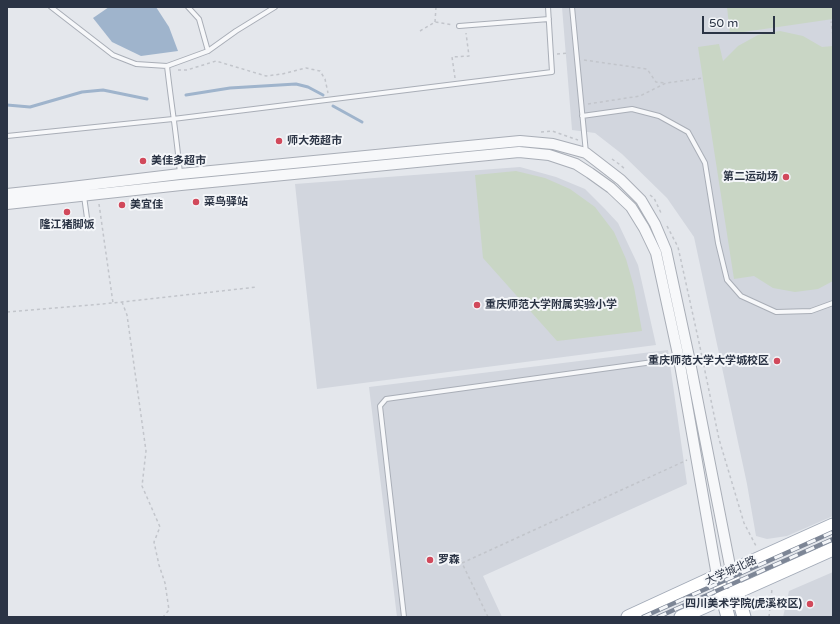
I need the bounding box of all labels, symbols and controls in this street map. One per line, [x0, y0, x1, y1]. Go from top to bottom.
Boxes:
scale bar [704, 8, 777, 34]
text: 50 m [709, 16, 738, 30]
place label: 师大苑超市 [287, 134, 342, 148]
marker: 师大苑超市 [274, 136, 284, 146]
place label: 美佳多超市 [151, 154, 206, 168]
marker: 美佳多超市 [138, 156, 148, 166]
place label: 第二运动场 [723, 170, 778, 184]
marker: 第二运动场 [781, 172, 791, 182]
place label: 菜鸟驿站 [204, 195, 248, 209]
marker: 菜鸟驿站 [191, 197, 201, 207]
place label: 美宜佳 [130, 198, 163, 212]
marker: 美宜佳 [117, 200, 127, 210]
marker: 隆江猪脚饭 [62, 207, 72, 217]
place label: 隆江猪脚饭 [40, 218, 94, 232]
place label: 重庆师范大学附属实验小学 [485, 298, 617, 312]
marker: 重庆师范大学附属实验小学 [472, 300, 482, 310]
place label: 重庆师范大学大学城校区 [648, 354, 769, 368]
marker: 重庆师范大学大学城校区 [772, 356, 782, 366]
place label: 罗森 [438, 553, 460, 567]
street label: 大学城北路 [703, 554, 759, 588]
marker: 罗森 [425, 555, 435, 565]
place label: 四川美术学院(虎溪校区) [685, 597, 802, 611]
marker: 四川美术学院(虎溪校区) [805, 599, 815, 609]

